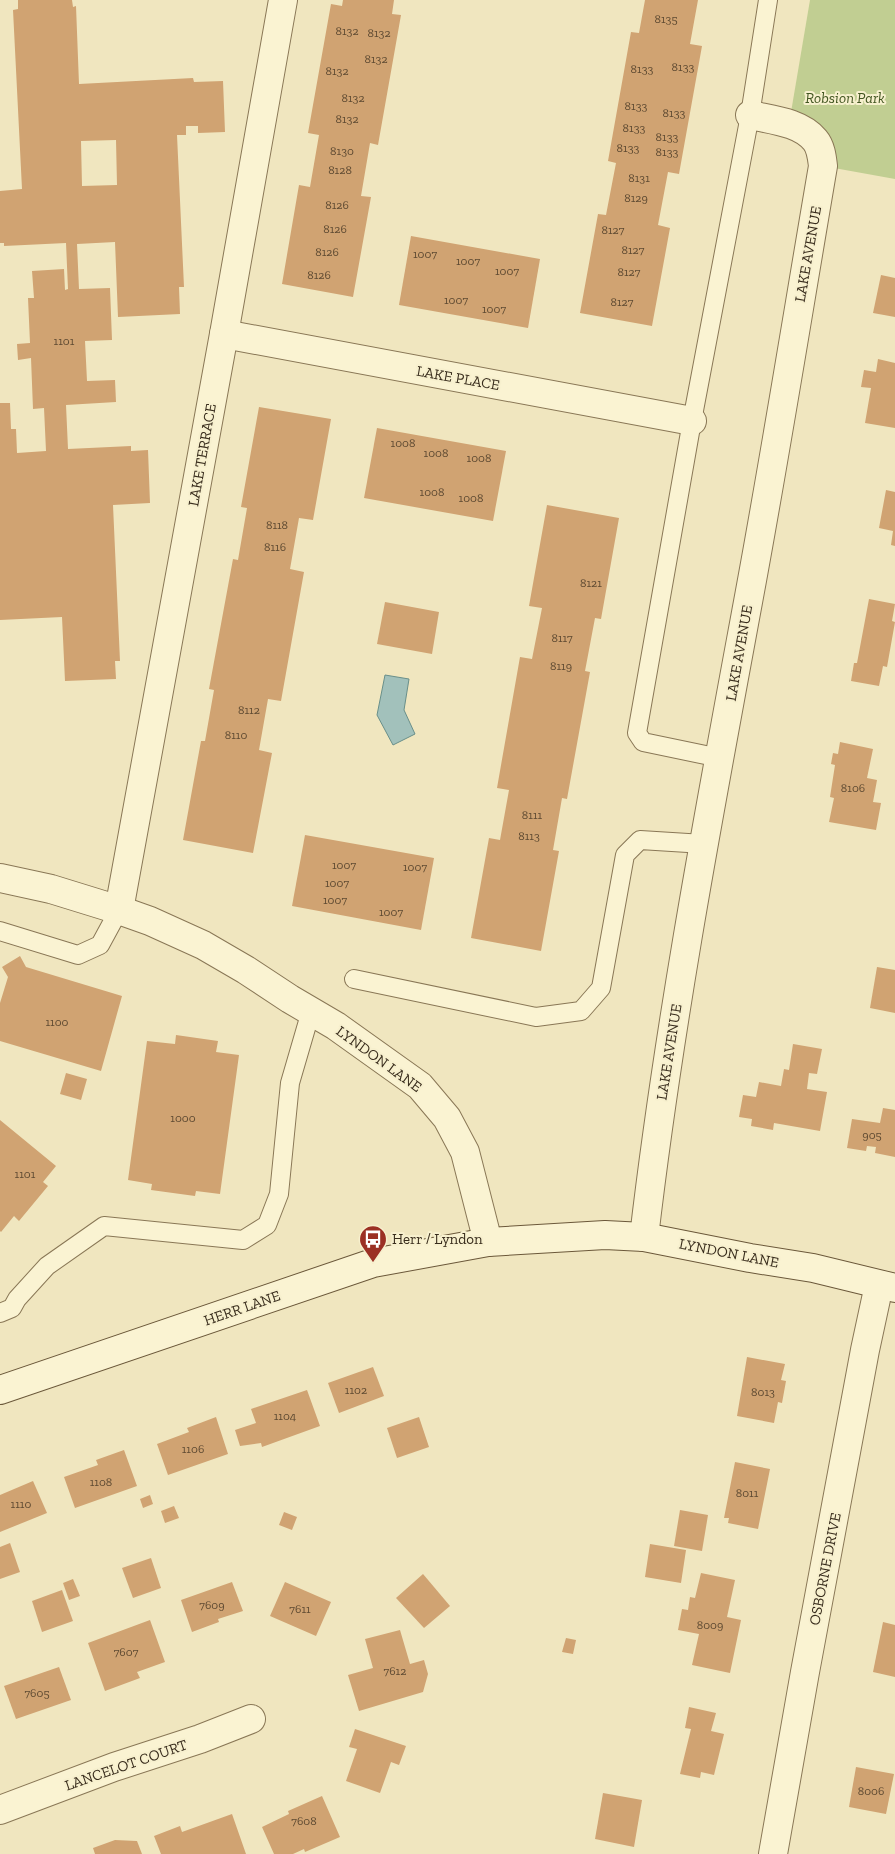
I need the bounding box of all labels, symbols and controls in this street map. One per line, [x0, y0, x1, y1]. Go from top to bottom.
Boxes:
house number: 8135 [654, 12, 678, 26]
house number: 8132 [335, 24, 359, 38]
house number: 8132 [367, 26, 391, 40]
house number: 8132 [364, 52, 388, 66]
house number: 8133 [672, 60, 695, 74]
house number: 8133 [631, 62, 654, 76]
house number: 8132 [325, 64, 349, 78]
park label: Robsion Park [805, 89, 885, 107]
house number: 8132 [341, 91, 365, 105]
house number: 8133 [625, 99, 648, 113]
house number: 8133 [663, 106, 686, 120]
house number: 8132 [335, 112, 359, 126]
house number: 8133 [623, 121, 646, 135]
house number: 8133 [656, 130, 679, 144]
house number: 8133 [617, 141, 640, 155]
house number: 8130 [330, 144, 354, 158]
house number: 8133 [656, 145, 679, 159]
house number: 8128 [328, 163, 352, 177]
house number: 8131 [628, 171, 650, 185]
house number: 8129 [624, 191, 648, 205]
house number: 8126 [325, 198, 349, 212]
street label: LAKE AVENUE [791, 204, 825, 303]
house number: 8126 [323, 222, 347, 236]
house number: 8127 [602, 223, 625, 237]
house number: 8127 [622, 243, 645, 257]
house number: 8126 [315, 245, 339, 259]
house number: 1007 [413, 247, 437, 261]
house number: 1007 [456, 254, 480, 268]
house number: 1007 [495, 264, 519, 278]
house number: 8127 [618, 265, 641, 279]
house number: 8126 [307, 268, 331, 282]
house number: 1007 [444, 293, 468, 307]
house number: 8127 [611, 295, 634, 309]
house number: 1007 [482, 302, 506, 316]
house number: 1101 [54, 334, 75, 348]
street label: LAKE PLACE [415, 362, 501, 394]
street label: LAKE TERRACE [184, 402, 220, 508]
house number: 1008 [391, 436, 415, 450]
house number: 1008 [424, 446, 448, 460]
house number: 1008 [467, 451, 491, 465]
house number: 1008 [420, 485, 444, 499]
house number: 1008 [459, 491, 483, 505]
house number: 8118 [266, 518, 288, 532]
house number: 8116 [264, 540, 286, 554]
house number: 8121 [580, 576, 602, 590]
street label: LAKE AVENUE [722, 603, 756, 702]
house number: 8117 [551, 631, 573, 645]
house number: 8119 [550, 659, 572, 673]
house number: 8112 [238, 703, 260, 717]
house number: 8110 [225, 728, 247, 742]
house number: 8106 [841, 781, 865, 795]
house number: 8111 [522, 808, 543, 822]
house number: 8113 [518, 829, 540, 843]
house number: 1007 [332, 858, 356, 872]
house number: 1007 [403, 860, 427, 874]
house number: 1007 [325, 876, 349, 890]
house number: 1007 [323, 893, 347, 907]
house number: 1007 [379, 905, 403, 919]
street label: LAKE AVENUE [653, 1002, 686, 1101]
house number: 1100 [45, 1015, 69, 1029]
street label: LYNDON LANE [333, 1022, 425, 1096]
house number: 1000 [170, 1111, 196, 1125]
house number: 905 [862, 1128, 882, 1142]
house number: 1101 [15, 1167, 36, 1181]
bus stop icon: Herr / Lyndon [358, 1224, 388, 1263]
place label: Herr / Lyndon [392, 1230, 483, 1248]
street label: LYNDON LANE [678, 1235, 781, 1272]
street label: HERR LANE [201, 1286, 283, 1330]
house number: 1102 [345, 1383, 367, 1397]
house number: 8013 [751, 1385, 775, 1399]
house number: 1104 [274, 1409, 297, 1423]
house number: 1106 [182, 1442, 204, 1456]
house number: 1108 [90, 1475, 112, 1489]
house number: 8011 [736, 1486, 759, 1500]
house number: 1110 [11, 1497, 31, 1511]
street label: OSBORNE DRIVE [805, 1511, 845, 1627]
house number: 7609 [199, 1598, 225, 1612]
house number: 7611 [289, 1602, 311, 1616]
house number: 8009 [697, 1618, 723, 1632]
house number: 7607 [114, 1645, 139, 1659]
house number: 7612 [384, 1664, 406, 1678]
house number: 7605 [24, 1686, 50, 1700]
street label: LANCELOT COURT [62, 1736, 190, 1794]
house number: 8006 [858, 1784, 884, 1798]
house number: 7608 [291, 1814, 317, 1828]

